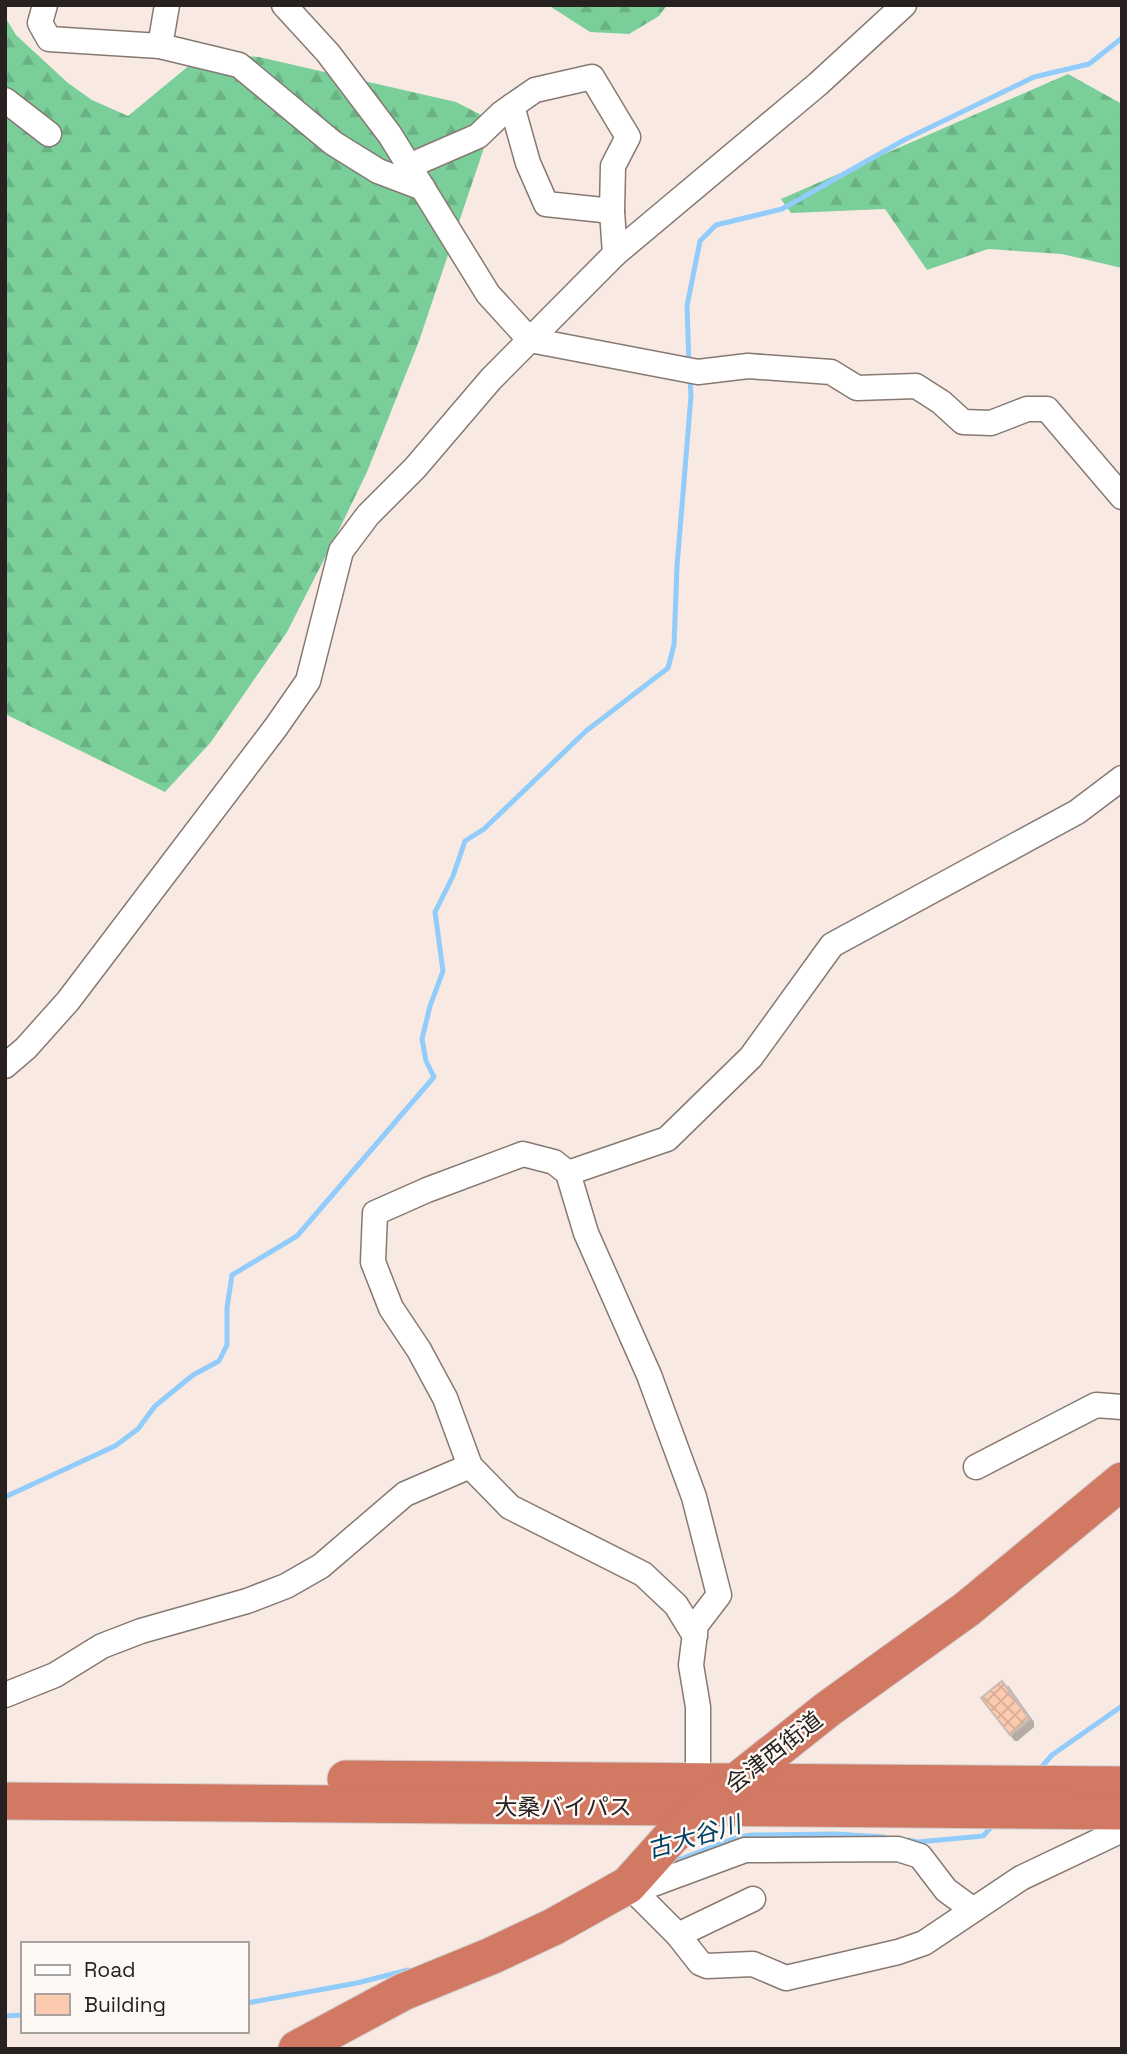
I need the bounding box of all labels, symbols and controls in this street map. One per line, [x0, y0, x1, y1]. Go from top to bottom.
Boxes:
street label: 会津西街道 [719, 1705, 829, 1799]
street label: 大桑バイパス [494, 1792, 632, 1822]
water label: 古大谷川 [643, 1808, 747, 1865]
legend [21, 1942, 248, 2033]
text: Road [84, 1956, 136, 1983]
text: Building [84, 1991, 166, 2018]

